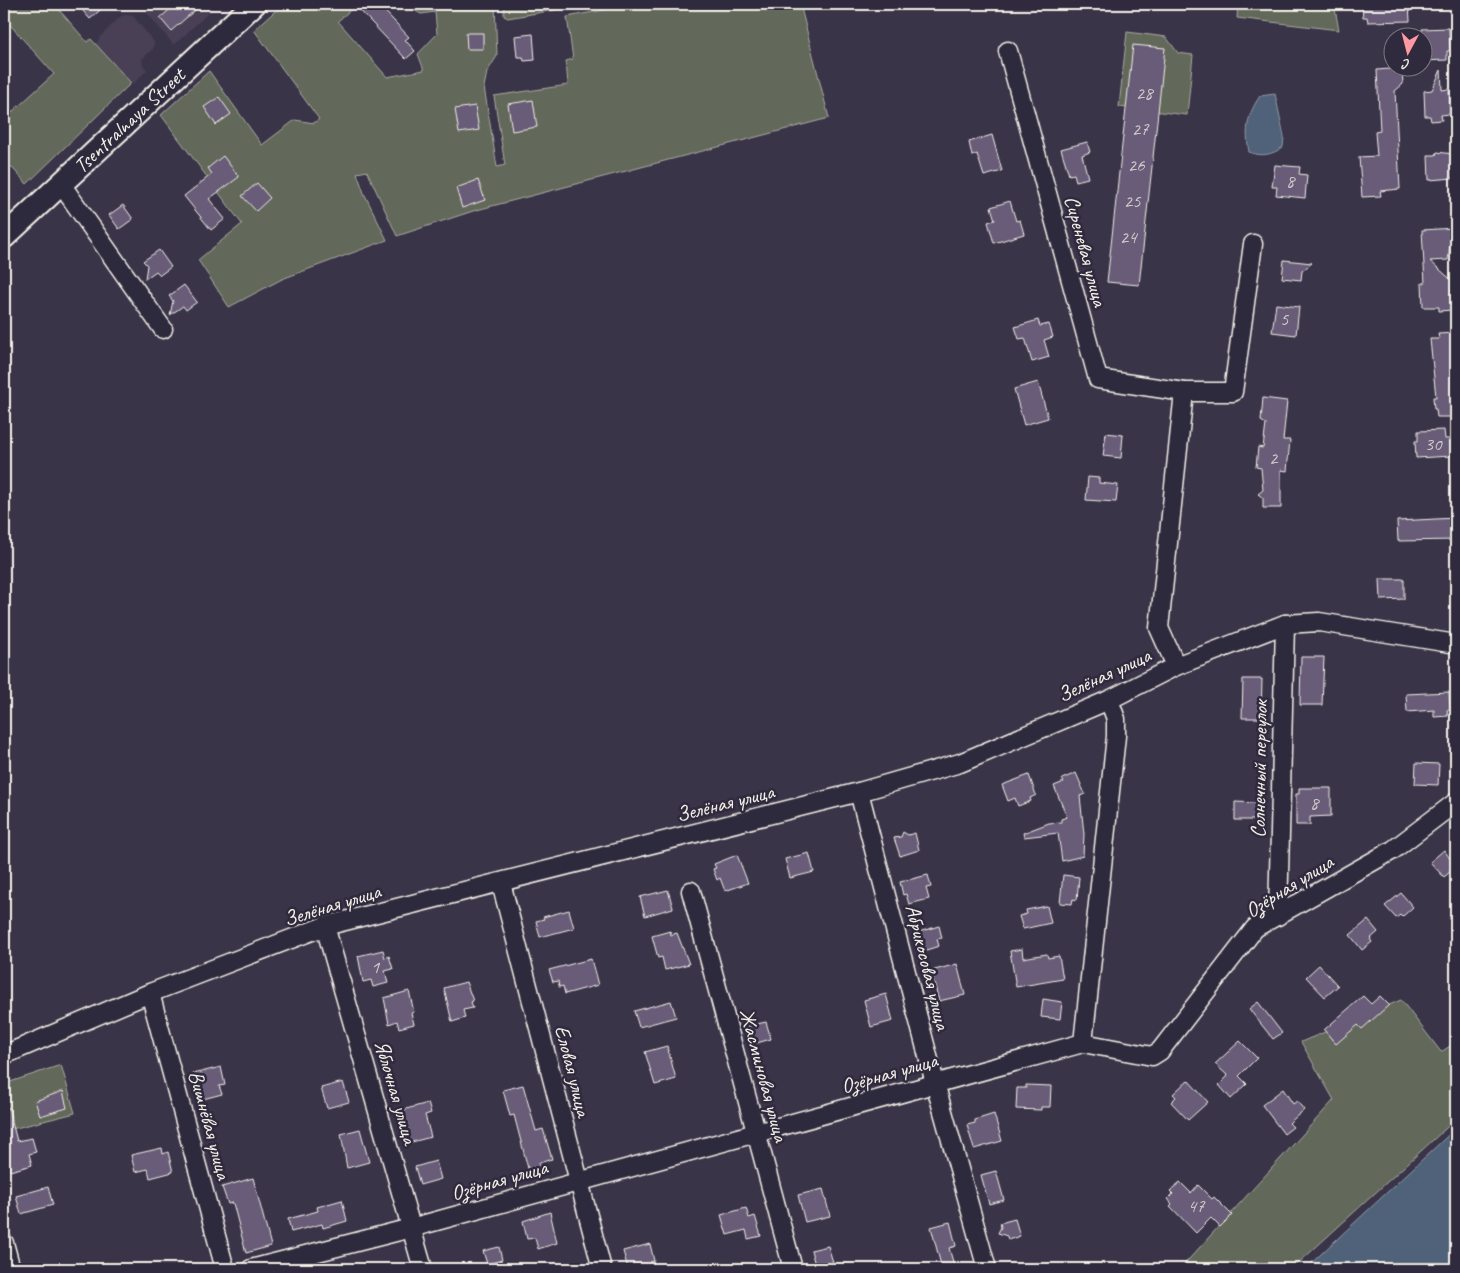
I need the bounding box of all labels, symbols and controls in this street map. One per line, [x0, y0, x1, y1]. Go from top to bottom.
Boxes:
north arrow [1382, 28, 1432, 78]
text: С [1400, 55, 1411, 73]
street label: Tsentralnaya Street [68, 61, 192, 179]
house number: 28 [1135, 81, 1155, 105]
house number: 27 [1131, 117, 1150, 141]
house number: 26 [1127, 153, 1146, 177]
house number: 8 [1286, 169, 1297, 193]
house number: 25 [1123, 189, 1142, 213]
street label: Сиреневая улица [1059, 193, 1114, 311]
house number: 24 [1119, 225, 1139, 249]
house number: 5 [1280, 307, 1290, 331]
house number: 30 [1424, 432, 1443, 456]
house number: 2 [1269, 446, 1279, 470]
street label: Зелёная улица [1053, 641, 1156, 708]
street label: Солнечный переулок [1245, 698, 1273, 838]
street label: Зелёная улица [673, 778, 778, 828]
house number: 8 [1310, 791, 1321, 815]
street label: Озёрная улица [1240, 848, 1340, 924]
street label: Зелёная улица [280, 878, 385, 932]
street label: Абрикосовая улица [900, 902, 957, 1034]
house number: 1 [371, 955, 381, 979]
street label: Жасминовая улица [734, 1006, 795, 1146]
street label: Еловая улица [549, 1023, 597, 1122]
street label: Яблочная улица [369, 1037, 424, 1149]
street label: Озёрная улица [838, 1046, 942, 1100]
street label: Вишнёвая улица [183, 1068, 237, 1184]
street label: Озёрная улица [448, 1153, 552, 1207]
house number: 47 [1187, 1194, 1206, 1218]

